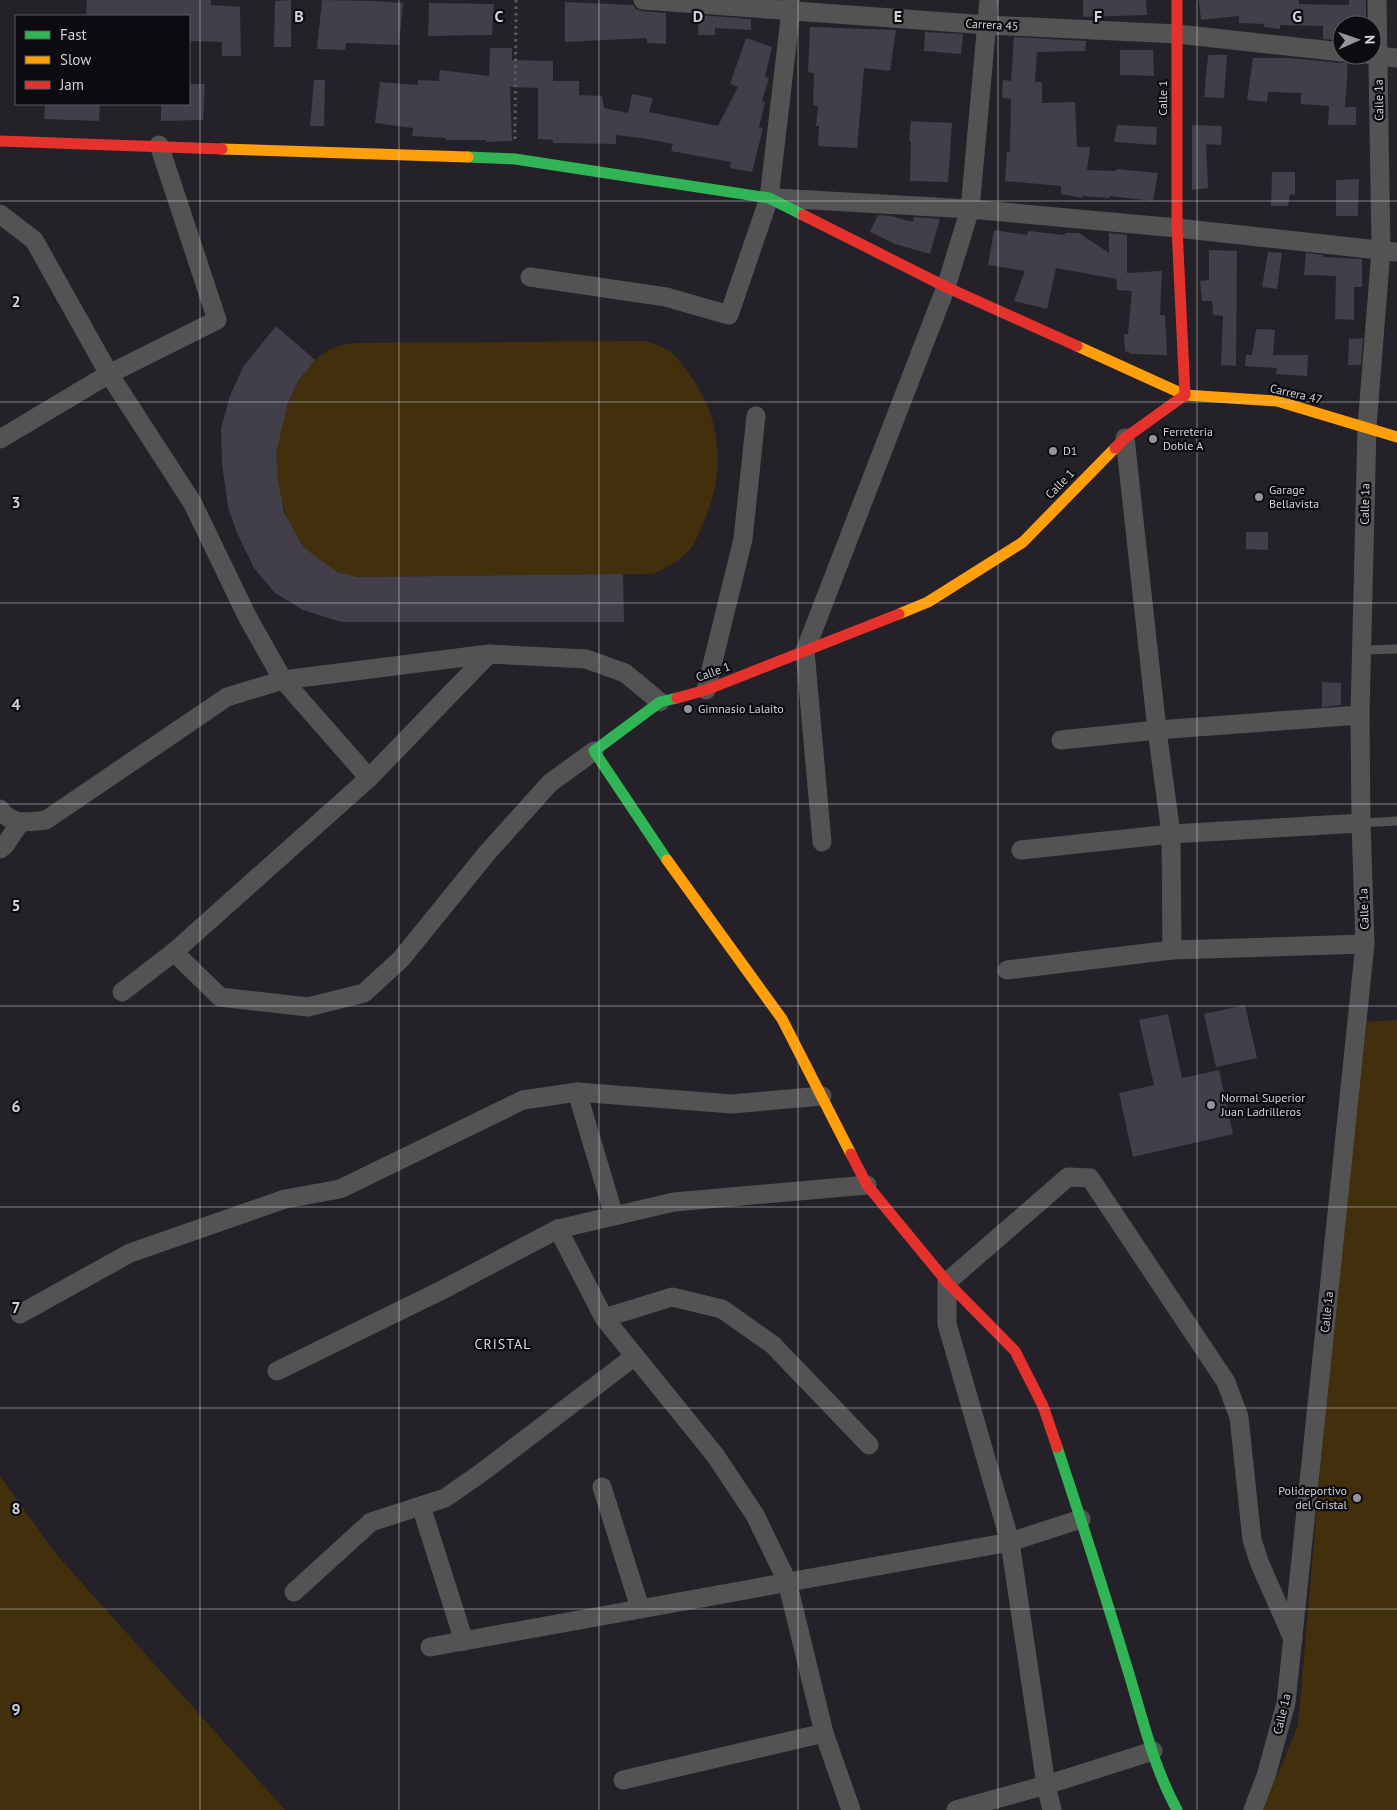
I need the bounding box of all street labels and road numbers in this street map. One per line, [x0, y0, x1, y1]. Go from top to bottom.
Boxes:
street label: Carrera 45 [965, 16, 1019, 33]
street label: Calle 1a [1371, 79, 1386, 121]
street label: Calle 1 [1155, 80, 1170, 116]
street label: Carrera 47 [1269, 380, 1324, 407]
street label: Calle 1 [1042, 466, 1077, 502]
street label: Calle 1a [1357, 483, 1372, 525]
street label: Calle 1 [694, 658, 732, 685]
street label: Calle 1a [1355, 888, 1372, 930]
street label: Calle 1a [1317, 1291, 1336, 1333]
street label: Calle 1a [1270, 1692, 1293, 1736]

